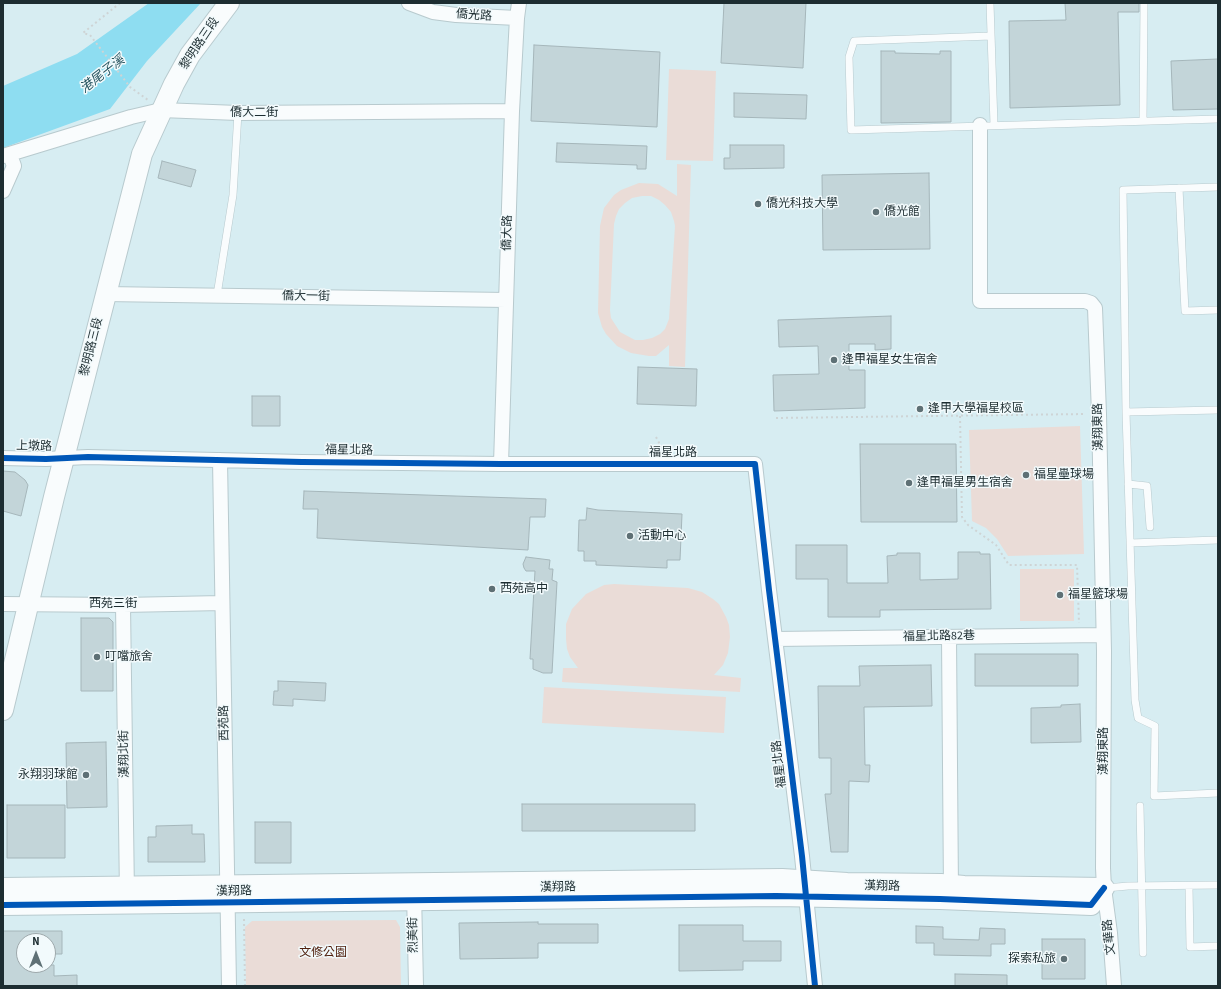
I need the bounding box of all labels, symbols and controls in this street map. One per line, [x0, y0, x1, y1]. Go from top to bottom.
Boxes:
street label: 僑光路 [456, 8, 492, 24]
street label: 黎明路三段 [177, 15, 223, 73]
water label: 港尾子溪 [78, 53, 128, 97]
street label: 僑大二街 [230, 106, 278, 120]
place label: 僑光科技大學 [766, 197, 838, 211]
marker: 僑光科技大學 [753, 199, 763, 209]
place label: 僑光館 [884, 205, 920, 219]
marker: 僑光館 [871, 207, 881, 217]
street label: 僑大路 [500, 215, 516, 251]
street label: 僑大一街 [282, 289, 330, 305]
street label: 黎明路三段 [78, 316, 106, 378]
place label: 逢甲福星女生宿舍 [842, 353, 938, 367]
marker: 逢甲福星女生宿舍 [829, 355, 839, 365]
place label: 逢甲大學福星校區 [928, 402, 1024, 416]
street label: 漢翔東路 [1091, 403, 1107, 451]
marker: 逢甲大學福星校區 [915, 404, 925, 414]
street label: 上墩路 [16, 439, 52, 455]
street label: 福星北路 [325, 443, 373, 459]
street label: 福星北路 [649, 446, 697, 460]
place label: 福星壘球場 [1034, 468, 1094, 482]
marker: 福星壘球場 [1021, 470, 1031, 480]
place label: 逢甲福星男生宿舍 [917, 476, 1013, 490]
marker: 逢甲福星男生宿舍 [904, 478, 914, 488]
place label: 活動中心 [638, 529, 686, 543]
marker: 活動中心 [625, 531, 635, 541]
place label: 西苑高中 [500, 582, 548, 596]
marker: 西苑高中 [487, 584, 497, 594]
place label: 福星籃球場 [1068, 588, 1128, 602]
marker: 福星籃球場 [1055, 590, 1065, 600]
street label: 西苑三街 [89, 597, 137, 611]
street label: 福星北路82巷 [903, 629, 975, 645]
place label: 叮噹旅舍 [105, 650, 153, 664]
marker: 叮噹旅舍 [92, 652, 102, 662]
street label: 西苑路 [217, 705, 233, 741]
street label: 漢翔東路 [1097, 727, 1111, 775]
street label: 漢翔北街 [117, 730, 133, 778]
street label: 福星北路 [770, 739, 790, 789]
place label: 永翔羽球館 [18, 768, 78, 782]
marker: 永翔羽球館 [81, 770, 91, 780]
street label: 漢翔路 [864, 879, 900, 895]
street label: 漢翔路 [540, 880, 576, 896]
street label: 漢翔路 [216, 884, 252, 900]
street label: 烈美街 [406, 917, 422, 953]
street label: 文華路 [1101, 918, 1119, 956]
north arrow [16, 933, 56, 973]
text: N [32, 934, 40, 949]
park label: 文修公園 [299, 946, 347, 960]
place label: 探索私旅 [1008, 952, 1056, 966]
marker: 探索私旅 [1059, 954, 1069, 964]

